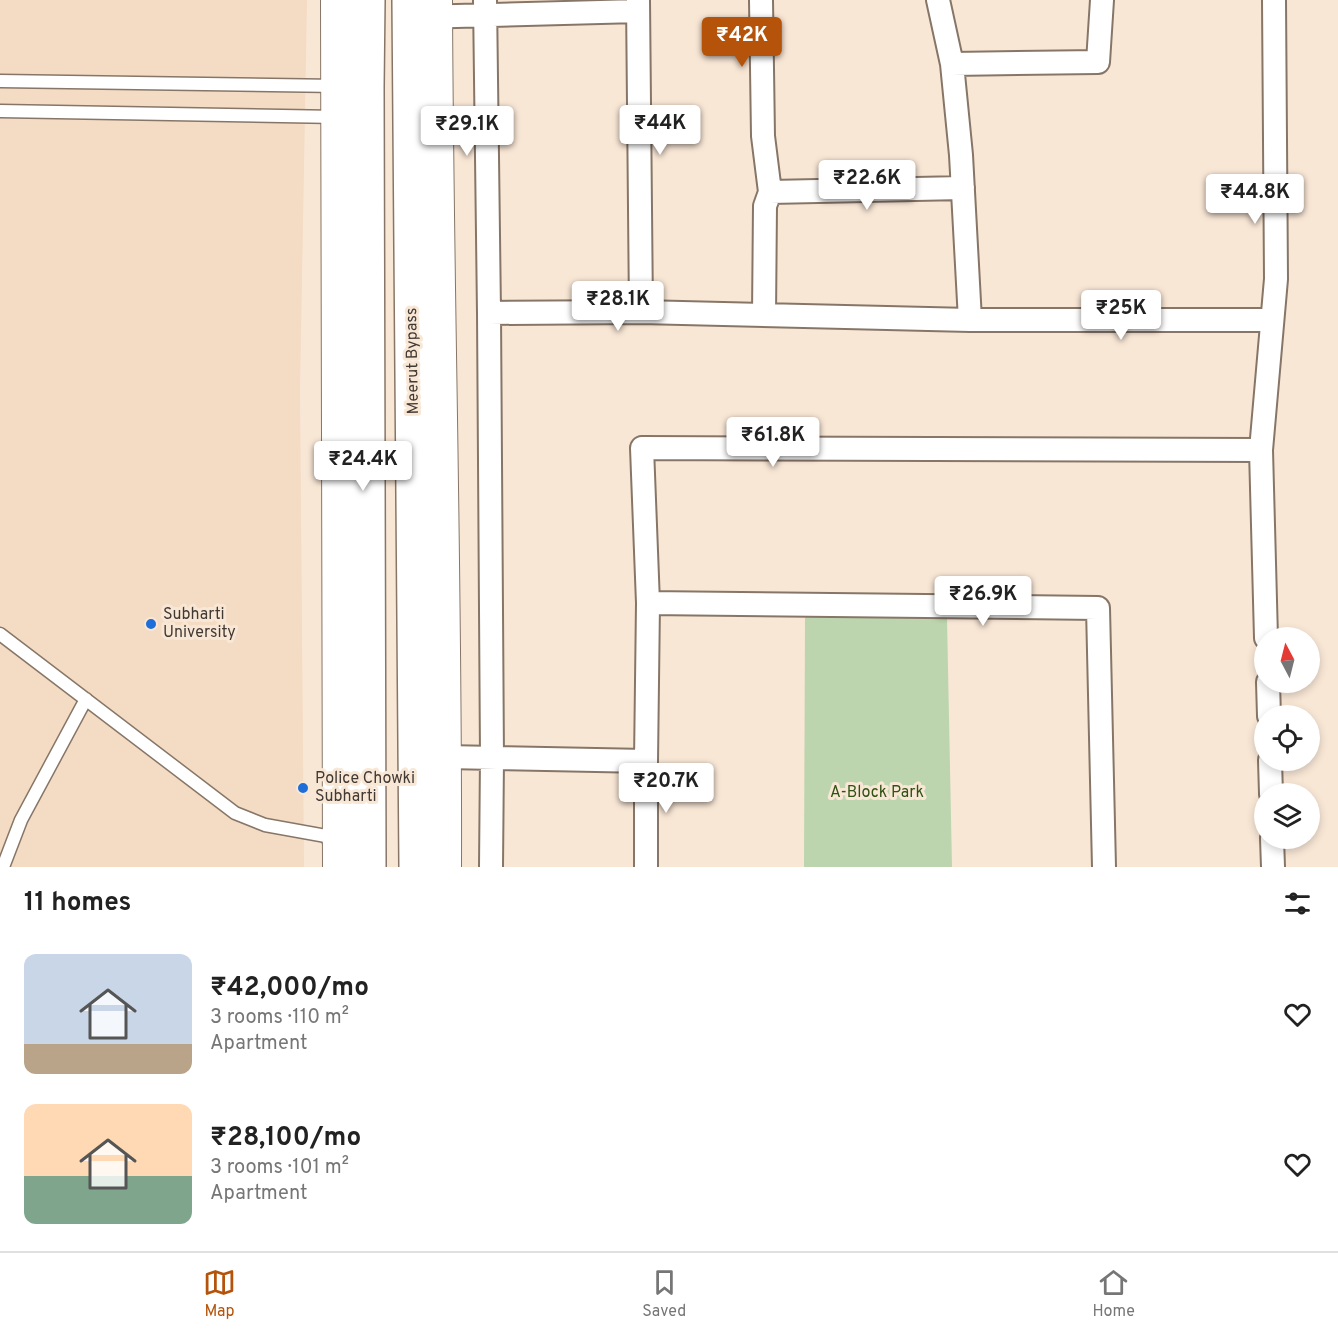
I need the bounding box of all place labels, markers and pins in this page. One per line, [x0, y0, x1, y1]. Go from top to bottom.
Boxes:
pin: ₹42K [706, 17, 778, 68]
pin: ₹44K [624, 105, 696, 156]
pin: ₹29.1K [418, 106, 516, 157]
pin: ₹22.6K [818, 160, 916, 211]
pin: ₹44.8K [1206, 174, 1304, 225]
pin: ₹28.1K [569, 281, 667, 332]
pin: ₹25K [1085, 290, 1157, 341]
pin: ₹61.8K [724, 417, 822, 468]
pin: ₹24.4K [314, 441, 412, 492]
pin: ₹26.9K [934, 576, 1032, 627]
place label: Subharti University [163, 605, 236, 643]
marker: Subharti University [144, 617, 158, 631]
pin: ₹20.7K [617, 763, 715, 814]
place label: Police Chowki Subharti [315, 769, 415, 807]
marker: Police Chowki Subharti [296, 781, 310, 795]

